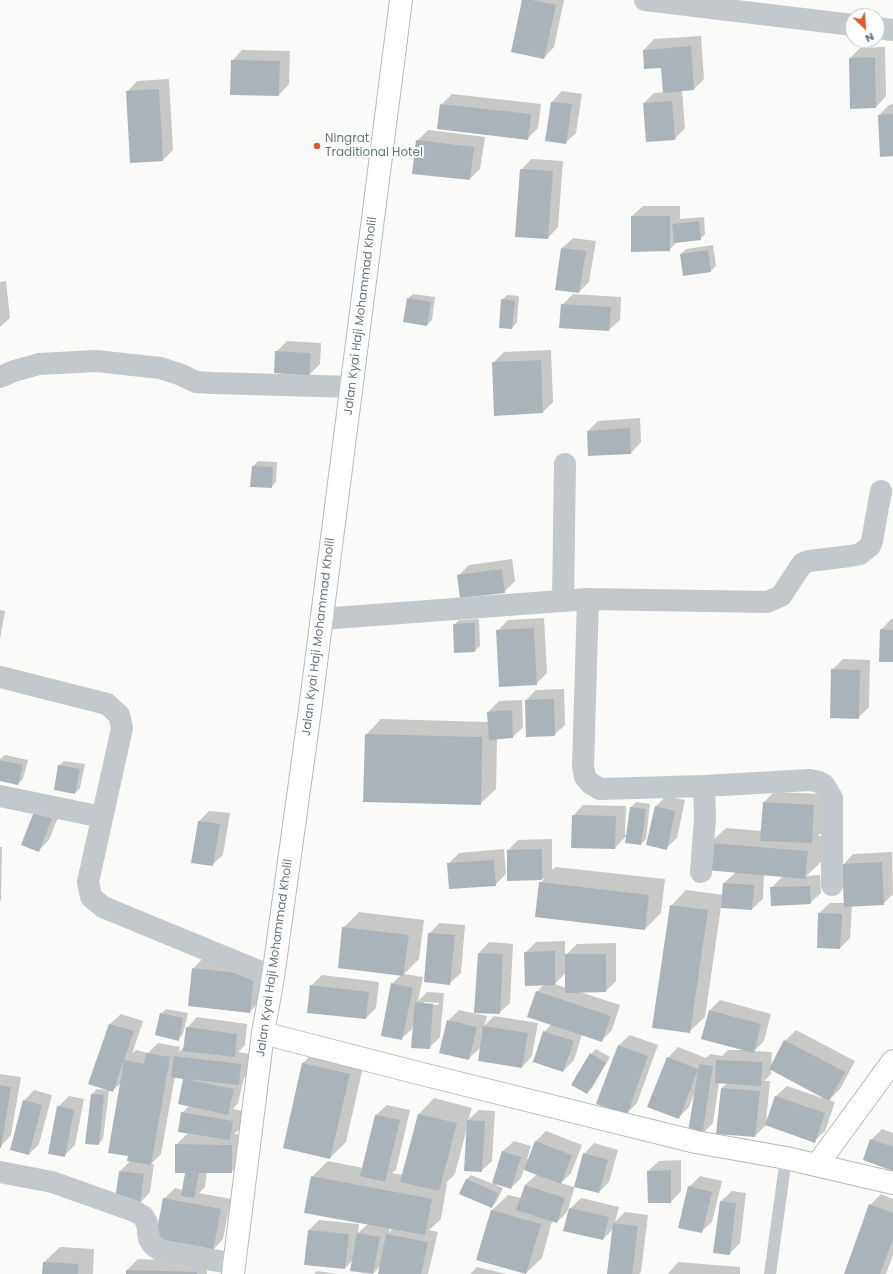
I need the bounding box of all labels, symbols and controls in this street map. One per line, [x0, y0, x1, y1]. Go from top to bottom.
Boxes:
north arrow [845, 8, 885, 48]
text: N [863, 29, 877, 47]
place label: Ningrat Traditional Hotel [325, 132, 423, 160]
marker: Ningrat Traditional Hotel [312, 141, 322, 151]
street label: Jalan Kyai Haji Mohammad Kholil [342, 216, 380, 416]
street label: Jalan Kyai Haji Mohammad Kholil [300, 537, 338, 737]
street label: Jalan Kyai Haji Mohammad Kholil [254, 858, 296, 1058]

